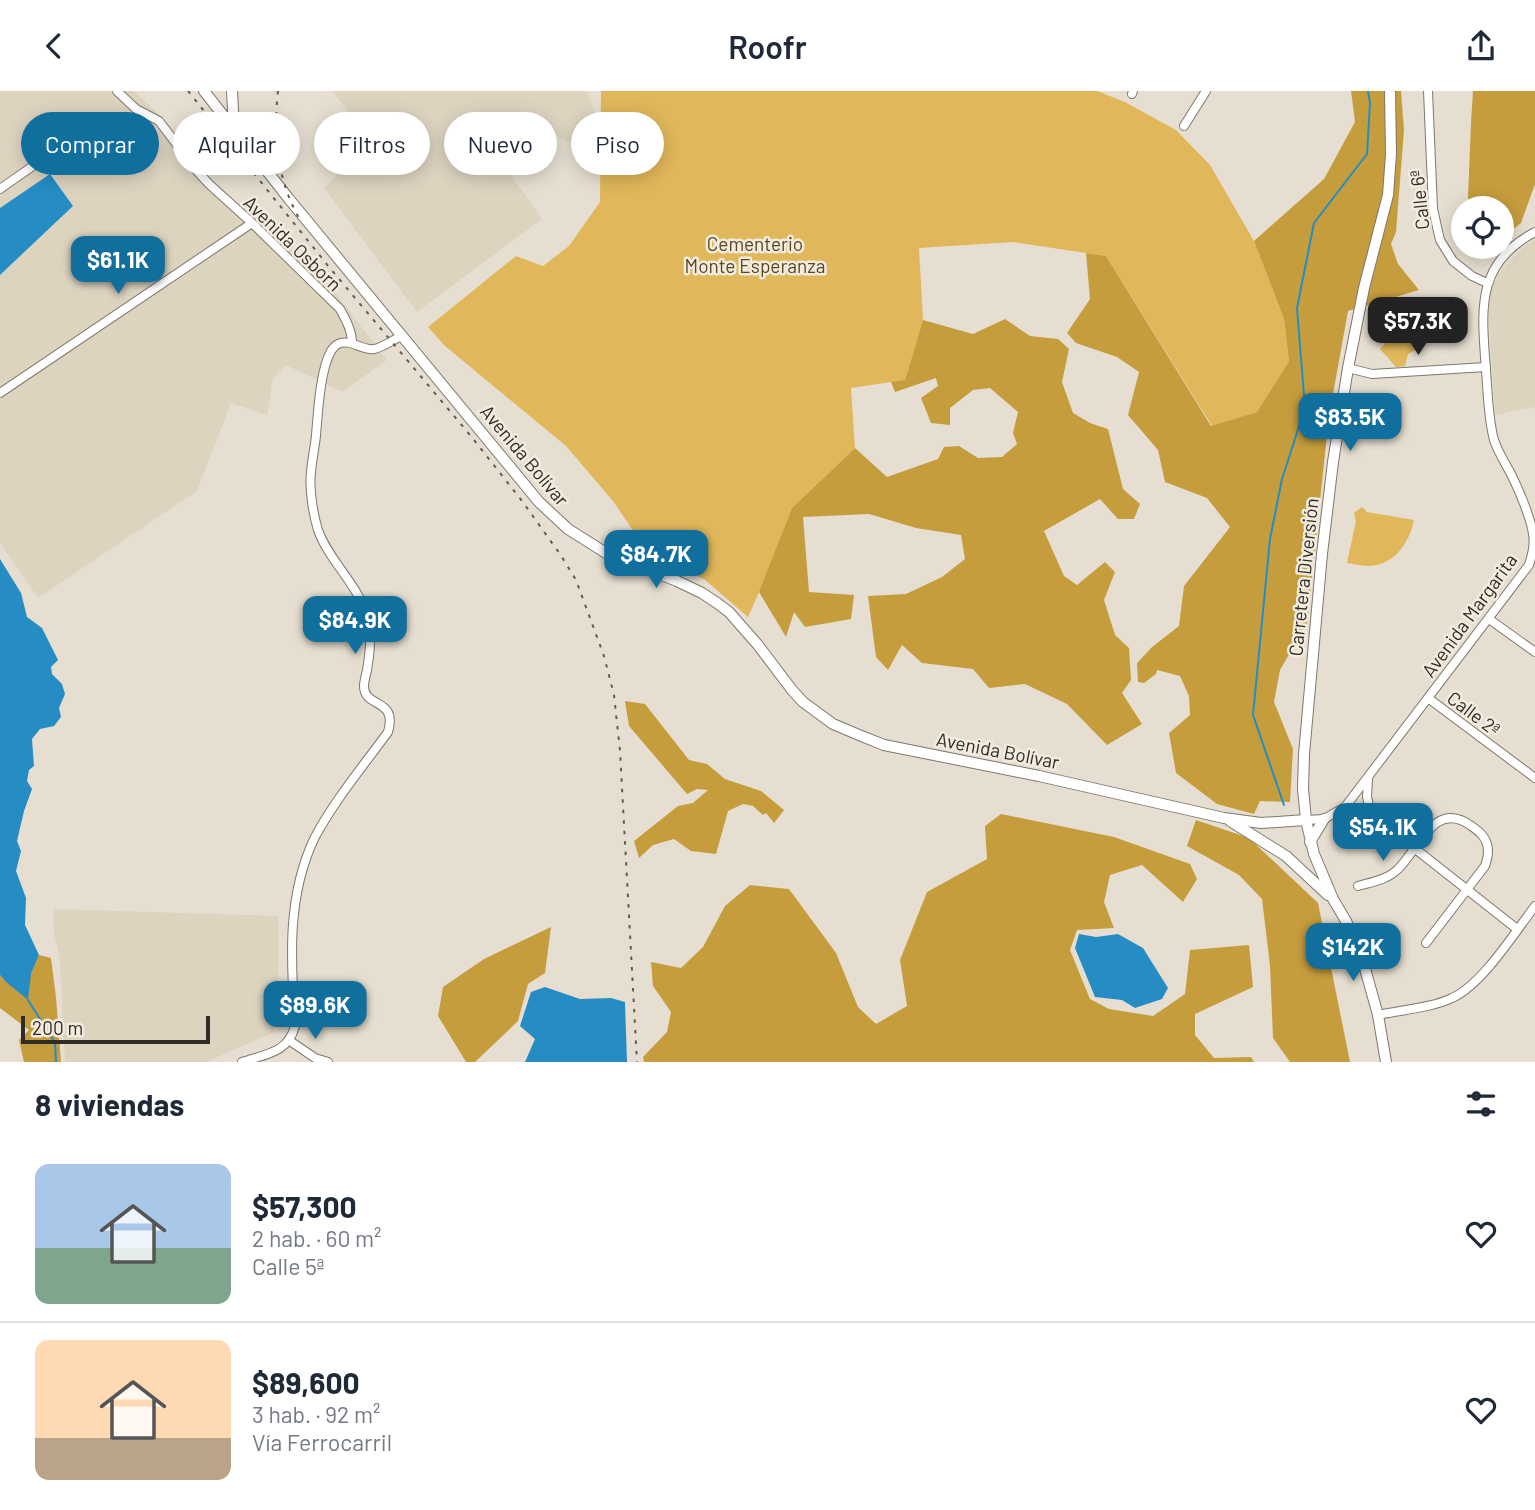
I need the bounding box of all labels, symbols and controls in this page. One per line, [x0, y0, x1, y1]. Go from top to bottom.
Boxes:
icon: back [35, 27, 73, 65]
text: Roofr [728, 27, 807, 65]
icon: share [1462, 27, 1500, 65]
chip: Comprar [21, 112, 159, 175]
chip: Alquilar [173, 112, 300, 175]
chip: Filtros [314, 112, 430, 175]
chip: Nuevo [444, 112, 557, 175]
chip: Piso [571, 112, 664, 175]
street label: Calle 6ª [1404, 169, 1434, 231]
street label: Avenida Osborn [239, 190, 347, 296]
map controls [1451, 196, 1514, 259]
button: locate [1451, 196, 1514, 259]
park label: Cementerio Monte Esperanza [685, 232, 825, 277]
pin: $61.1K [61, 237, 175, 296]
text: $61.1K [87, 245, 149, 273]
pin: $57.3K [1361, 297, 1475, 357]
text: $57.3K [1384, 306, 1452, 334]
pin: $83.5K [1293, 393, 1407, 453]
street label: Avenida Bolívar [476, 400, 574, 510]
text: $83.5K [1314, 402, 1386, 430]
street label: Carretera Diversión [1283, 497, 1323, 657]
pin: $84.7K [599, 531, 713, 590]
text: $84.7K [620, 539, 692, 567]
street label: Avenida Margarita [1416, 549, 1522, 681]
pin: $84.9K [298, 596, 412, 656]
text: $84.9K [319, 605, 391, 633]
street label: Calle 2ª [1443, 686, 1505, 740]
street label: Avenida Bolívar [934, 727, 1062, 773]
pin: $54.1K [1326, 803, 1440, 863]
text: $54.1K [1349, 812, 1417, 840]
pin: $142K [1304, 923, 1402, 983]
text: $142K [1322, 932, 1384, 960]
pin: $89.6K [258, 981, 372, 1041]
text: $89.6K [280, 990, 350, 1018]
scale bar [21, 1013, 210, 1045]
text: 200 m [32, 1016, 83, 1039]
icon: filters [1462, 1085, 1500, 1123]
text: 8 viviendas [35, 1086, 184, 1122]
text: $57,300 [252, 1188, 357, 1224]
icon: home [91, 1192, 175, 1276]
icon: heart [1462, 1215, 1500, 1253]
text: 2 hab. · 60 m² [252, 1224, 382, 1252]
text: Calle 5ª [252, 1252, 324, 1280]
text: $89,600 [252, 1364, 360, 1400]
icon: home [91, 1368, 175, 1452]
icon: heart [1462, 1391, 1500, 1429]
text: 3 hab. · 92 m² [252, 1400, 381, 1428]
text: Vía Ferrocarril [252, 1428, 392, 1456]

